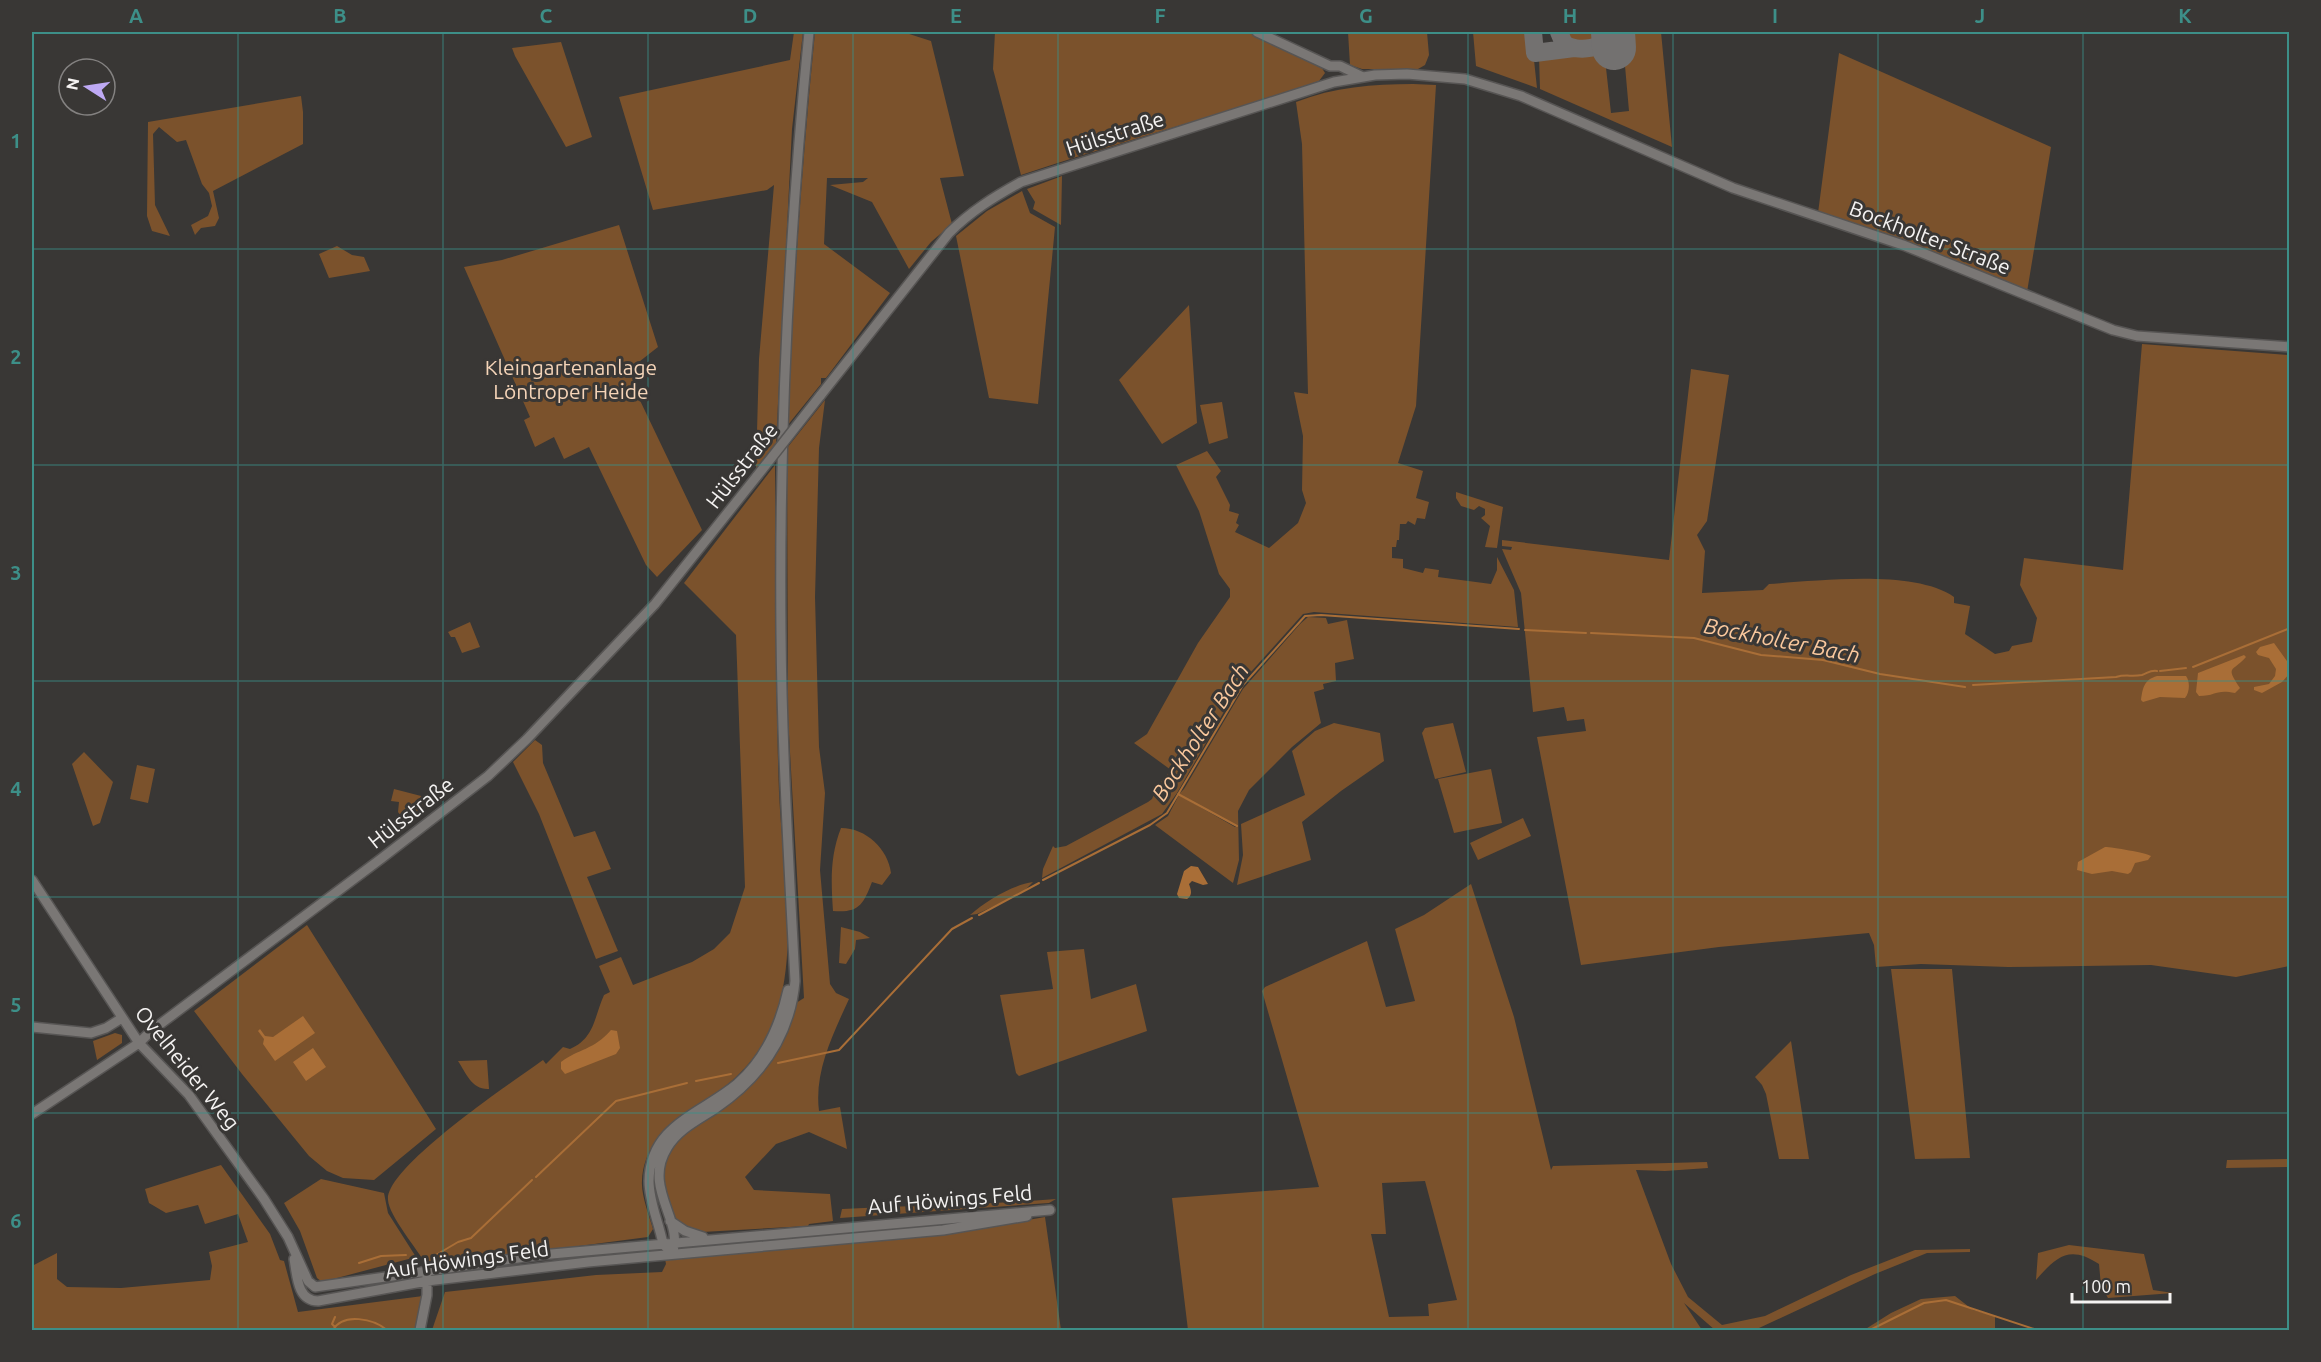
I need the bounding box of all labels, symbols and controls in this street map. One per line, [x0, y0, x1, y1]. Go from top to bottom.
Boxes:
text: A [129, 4, 143, 27]
text: B [333, 4, 347, 27]
text: C [540, 4, 553, 27]
text: D [743, 4, 757, 27]
text: E [950, 4, 962, 27]
text: F [1154, 4, 1166, 27]
text: G [1359, 4, 1373, 27]
text: H [1563, 4, 1577, 27]
text: I [1772, 4, 1778, 27]
text: J [1975, 4, 1985, 27]
text: K [2178, 4, 2192, 27]
north arrow [57, 57, 117, 117]
text: N [62, 76, 82, 92]
street label: Hülsstraße [1063, 106, 1167, 160]
text: 1 [10, 129, 22, 152]
street label: Bockholter Straße [1846, 195, 2014, 279]
text: 2 [10, 345, 22, 368]
park label: Kleingartenanlage Löntroper Heide [485, 355, 657, 403]
street label: Hülsstraße [700, 418, 782, 513]
text: 3 [10, 561, 22, 584]
water label: Bockholter Bach [1702, 612, 1862, 667]
water label: Bockholter Bach [1146, 658, 1253, 805]
street label: Hülsstraße [363, 771, 458, 853]
text: 4 [10, 777, 22, 800]
text: 5 [10, 993, 22, 1016]
street label: Ovelheider Weg [131, 1001, 245, 1134]
street label: Auf Höwings Feld [867, 1180, 1033, 1218]
text: 6 [10, 1209, 22, 1232]
street label: Auf Höwings Feld [383, 1236, 550, 1282]
scale bar [2072, 1266, 2170, 1304]
text: 100 m [2081, 1276, 2131, 1296]

